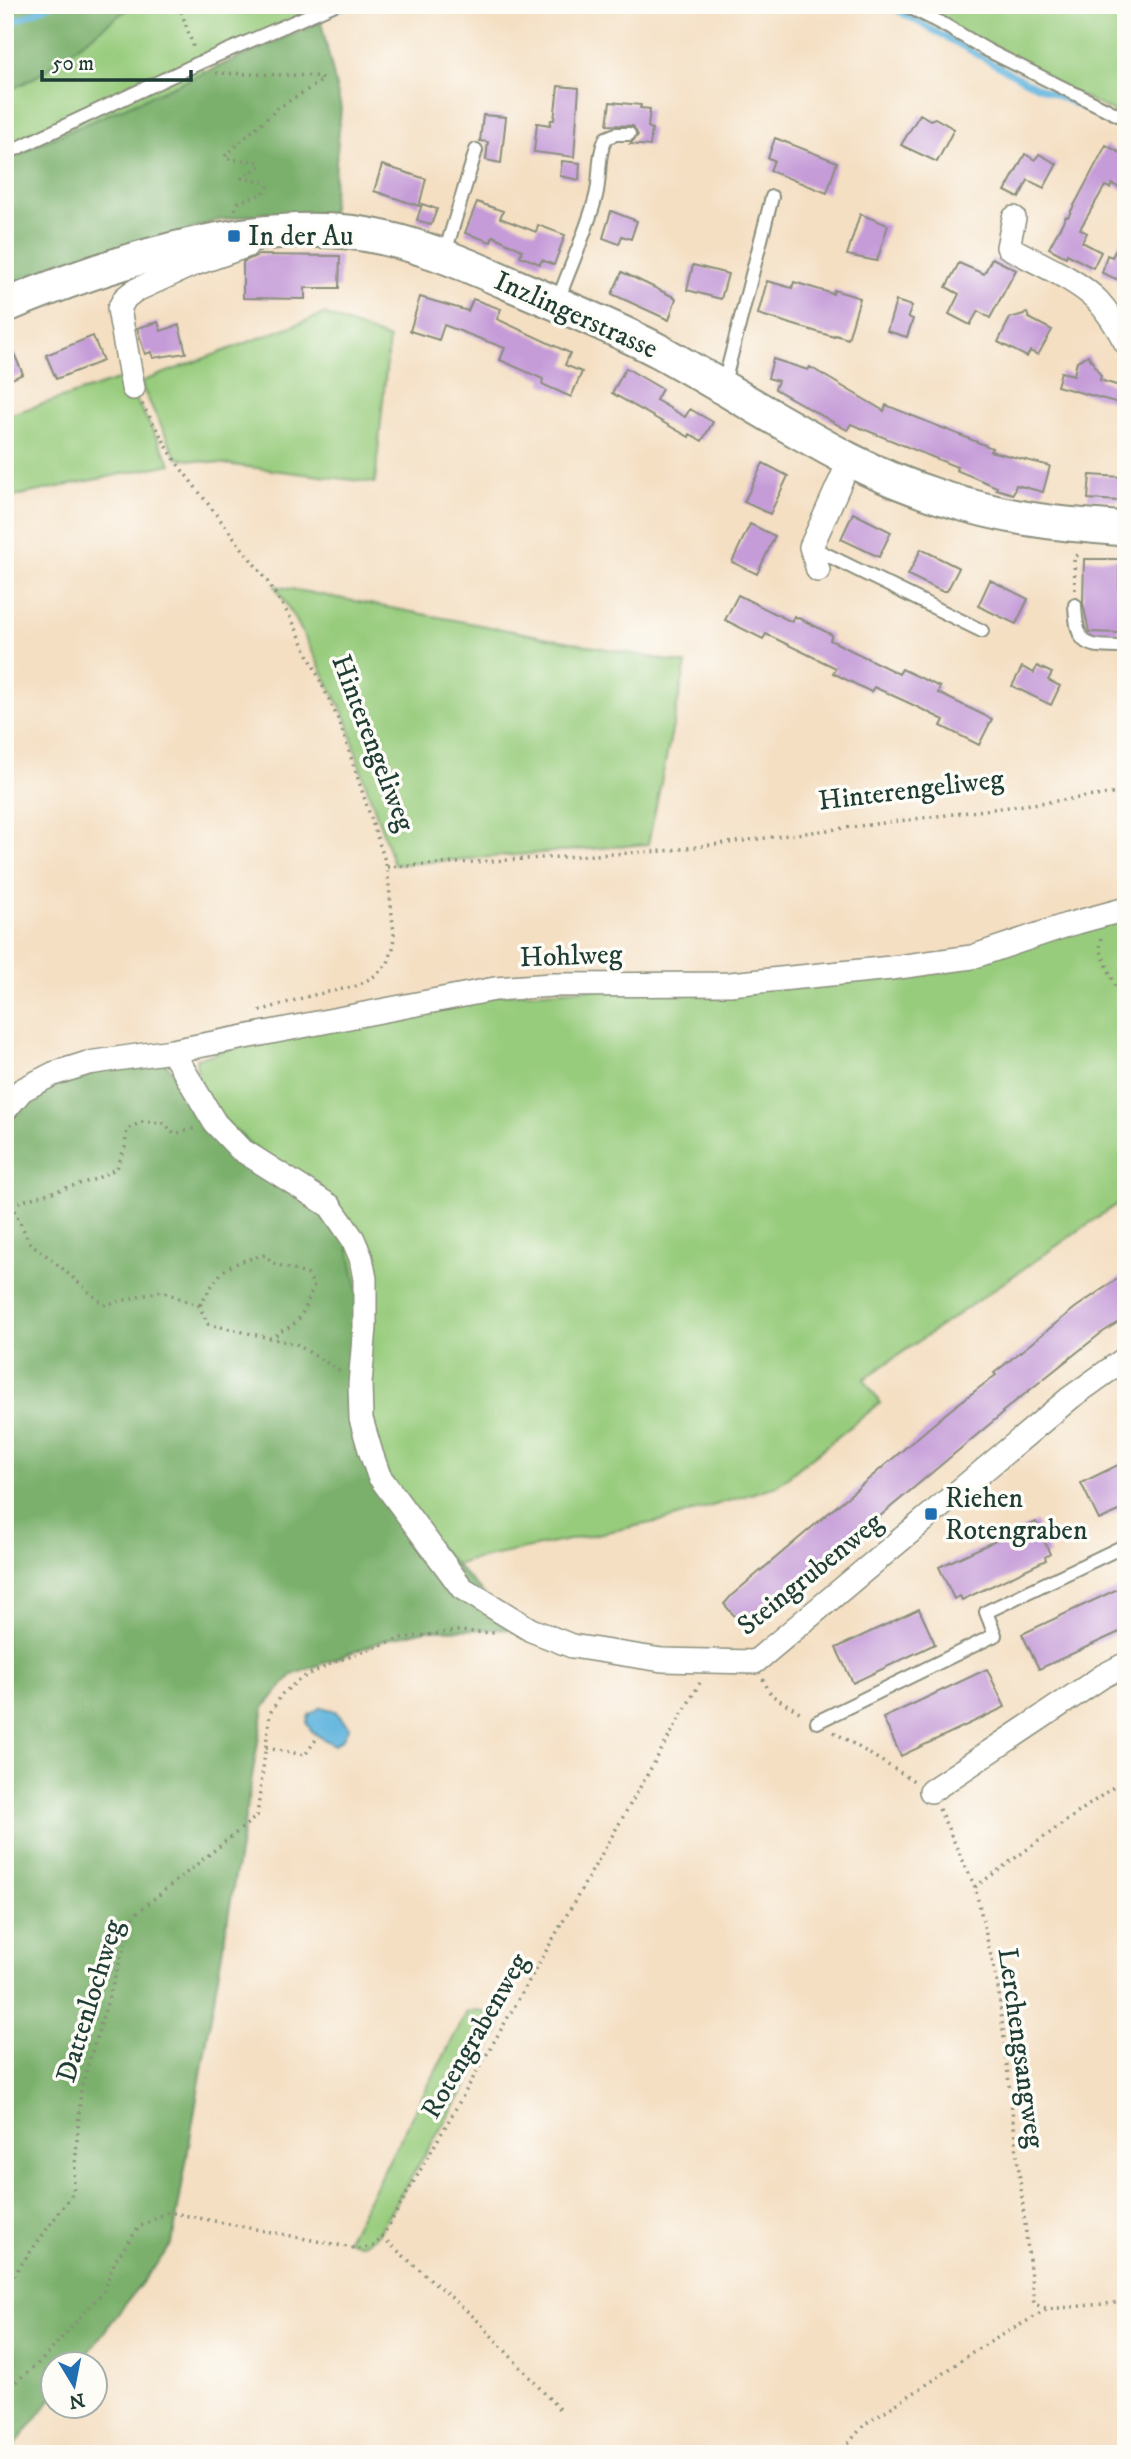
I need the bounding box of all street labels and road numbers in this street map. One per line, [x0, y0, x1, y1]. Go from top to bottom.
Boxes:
street label: Inzlingerstrasse [489, 263, 663, 367]
street label: Hinterengeliweg [323, 650, 423, 837]
street label: Hinterengeliweg [816, 761, 1006, 819]
street label: Hohlweg [519, 937, 623, 975]
street label: Steingrubenweg [730, 1504, 890, 1643]
street label: Dattenlochweg [49, 1915, 131, 2087]
street label: Lerchengsangweg [990, 1946, 1052, 2151]
street label: Rotengrabenweg [413, 1947, 537, 2125]

